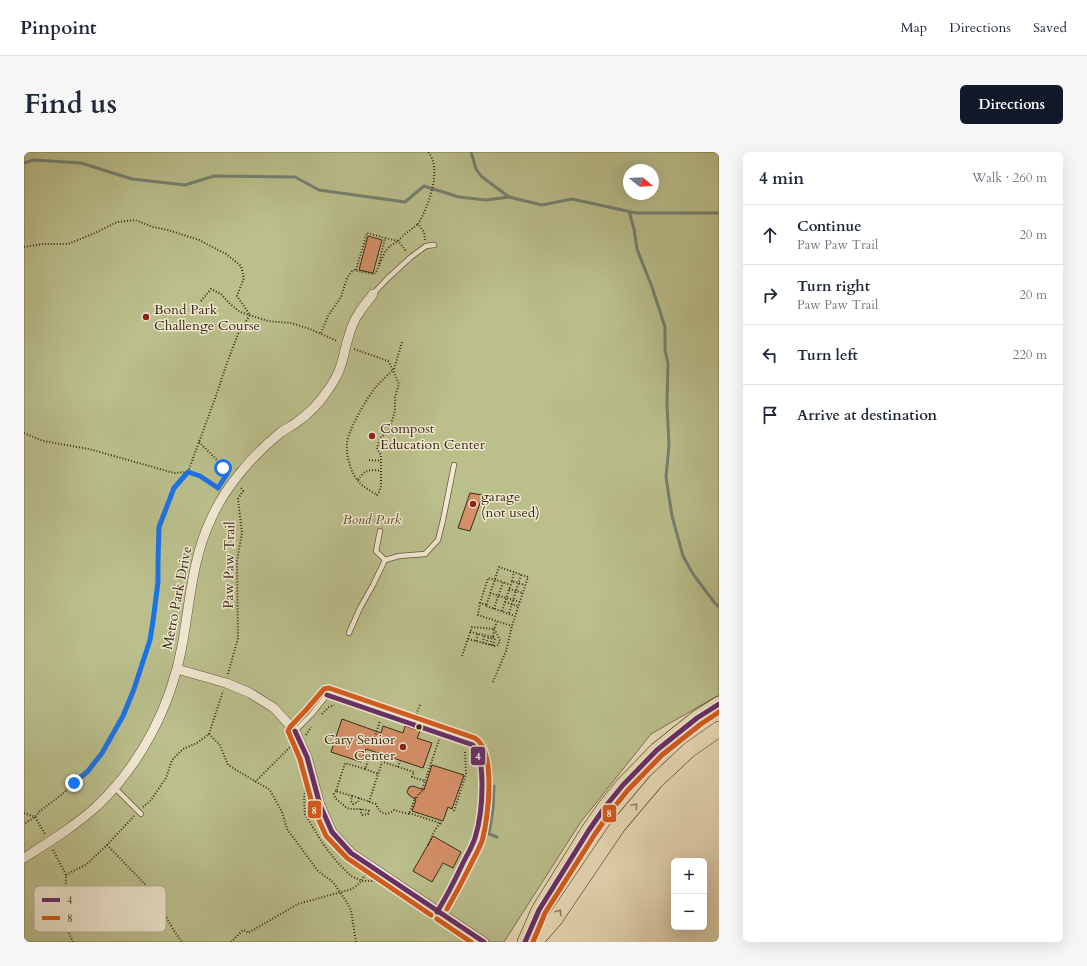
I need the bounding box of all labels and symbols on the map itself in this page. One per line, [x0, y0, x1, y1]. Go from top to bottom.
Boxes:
north arrow [623, 164, 659, 200]
place label: Bond Park Challenge Course [154, 300, 260, 335]
marker: Bond Park Challenge Course [141, 312, 151, 322]
place label: Compost Education Center [380, 419, 486, 454]
marker: Compost Education Center [367, 431, 377, 441]
route start [214, 459, 232, 477]
place label: garage (not used) [481, 487, 540, 522]
marker: garage (not used) [468, 499, 478, 509]
park label: Bond Park [343, 510, 402, 529]
street label: Paw Paw Trail [219, 521, 239, 609]
street label: Metro Park Drive [158, 545, 196, 651]
unlabelled marker [414, 722, 424, 732]
place label: Cary Senior Center [324, 730, 396, 765]
marker: Cary Senior Center [398, 742, 408, 752]
line badge: 4 [470, 746, 486, 766]
text: 4 [475, 749, 481, 764]
route end [65, 774, 83, 792]
line badge: 8 [307, 800, 322, 819]
text: 8 [311, 803, 317, 818]
line badge: 8 [602, 804, 617, 823]
one-way arrow [630, 804, 637, 811]
text: 8 [606, 806, 612, 821]
legend [34, 886, 166, 932]
text: 4 [67, 893, 73, 908]
one-way arrow [555, 909, 562, 916]
text: 8 [67, 911, 73, 926]

